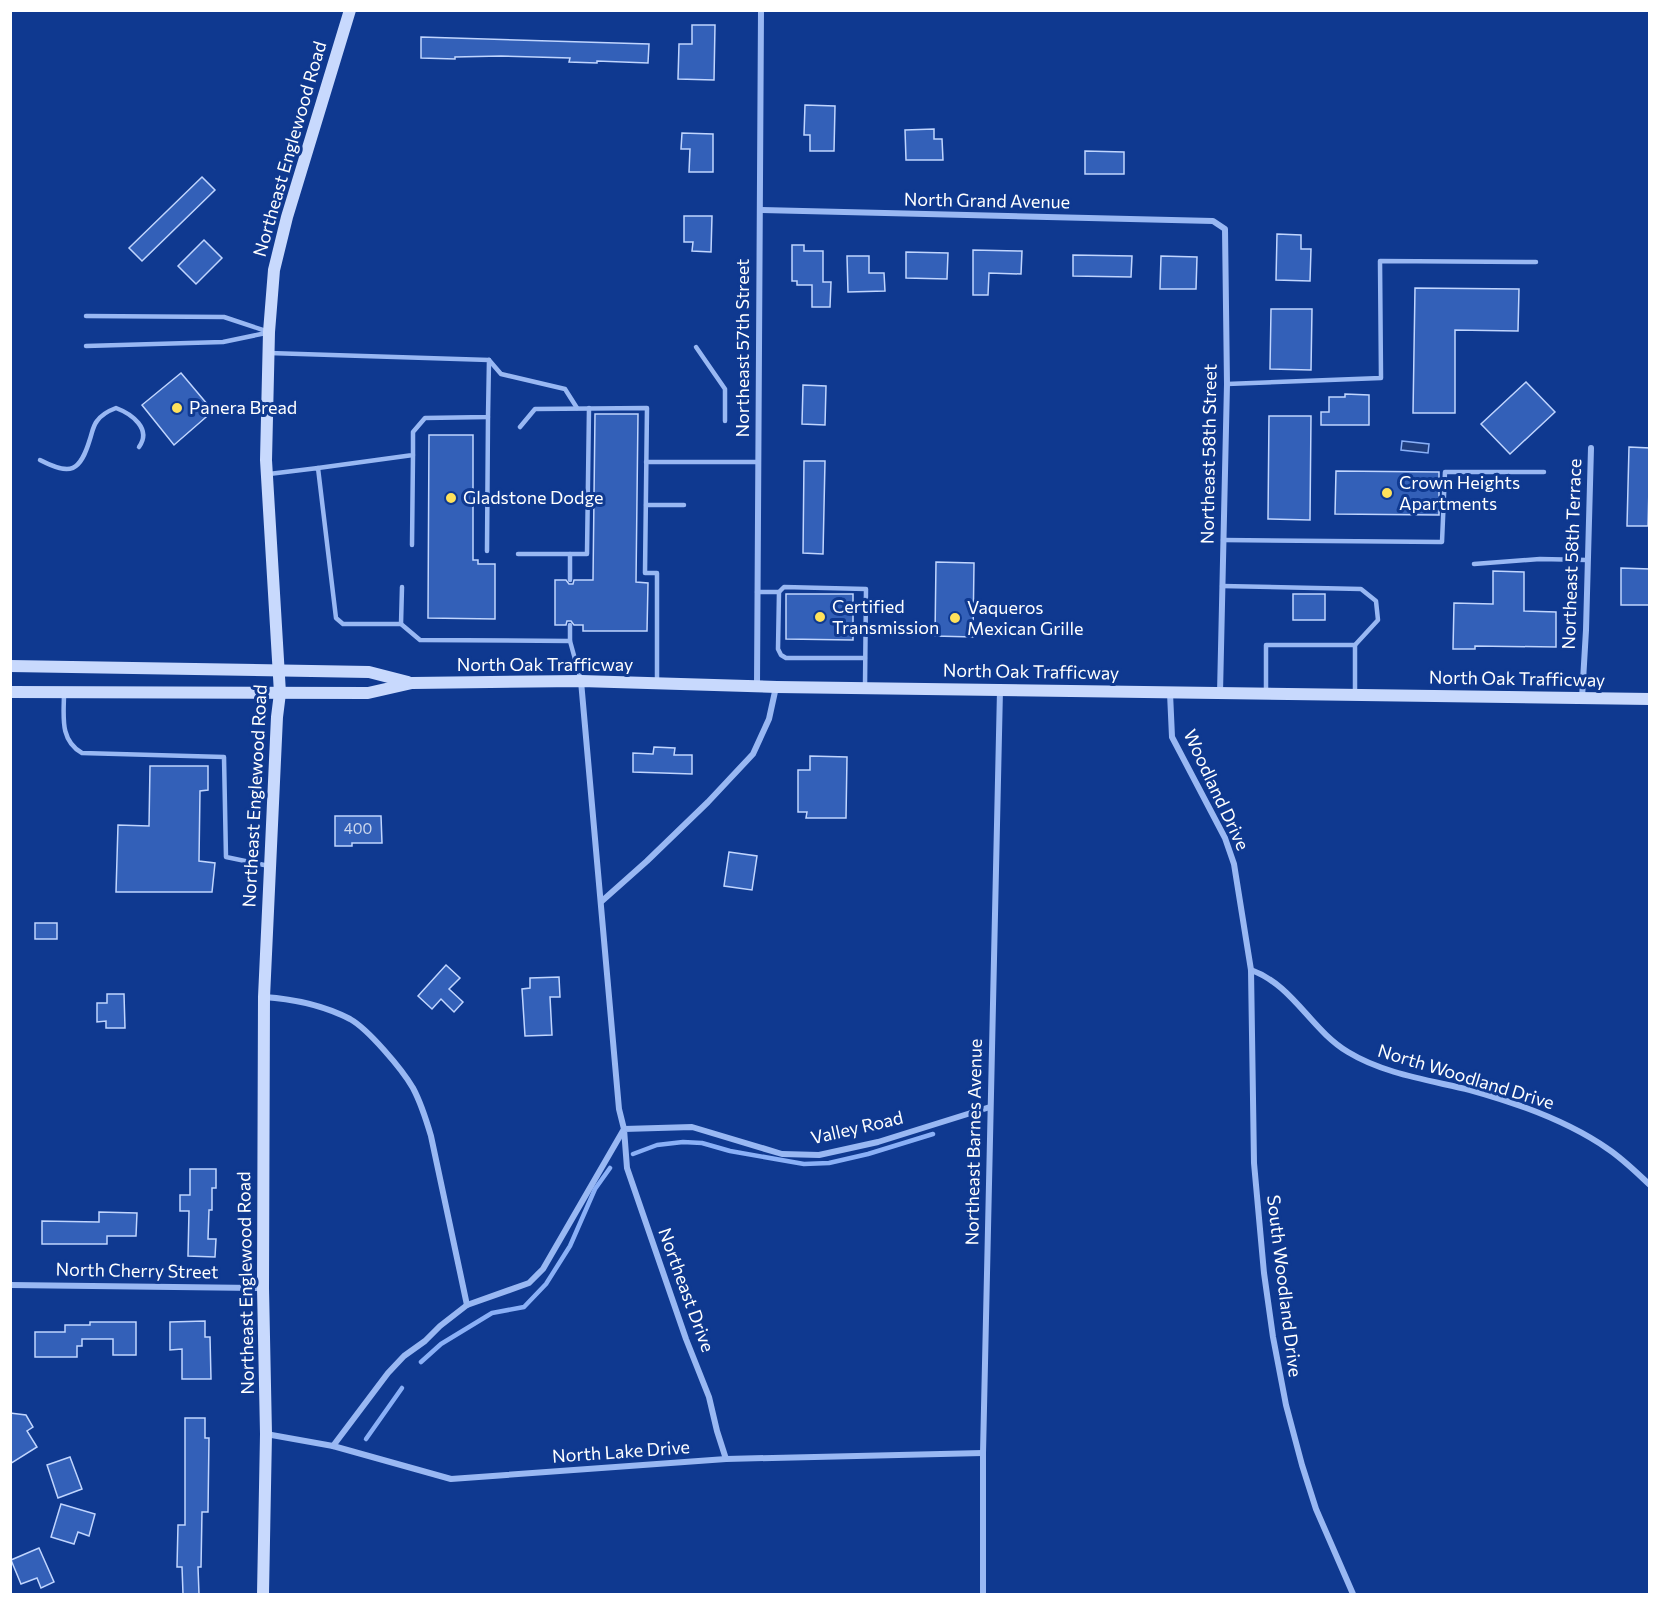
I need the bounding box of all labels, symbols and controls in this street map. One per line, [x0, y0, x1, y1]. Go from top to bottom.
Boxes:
street label: Northeast Englewood Road [248, 38, 330, 259]
street label: North Grand Avenue [904, 188, 1070, 212]
street label: Northeast 57th Street [731, 259, 753, 437]
street label: Northeast 58th Street [1195, 364, 1221, 544]
place label: Panera Bread [189, 396, 297, 418]
marker: Panera Bread [170, 401, 184, 415]
street label: Northeast 58th Terrace [1557, 458, 1585, 650]
place label: Crown Heights Apartments [1399, 471, 1520, 514]
place label: Gladstone Dodge [463, 486, 603, 508]
marker: Crown Heights Apartments [1380, 486, 1394, 500]
marker: Gladstone Dodge [444, 491, 458, 505]
place label: Certified Transmission [832, 595, 939, 638]
place label: Vaqueros Mexican Grille [967, 596, 1084, 639]
marker: Certified Transmission [813, 610, 827, 624]
marker: Vaqueros Mexican Grille [948, 611, 962, 625]
street label: North Oak Trafficway [457, 653, 633, 675]
street label: North Oak Trafficway [943, 658, 1119, 684]
street label: North Oak Trafficway [1429, 665, 1605, 691]
street label: Northeast Englewood Road [237, 684, 271, 908]
street label: Woodland Drive [1179, 726, 1254, 853]
house number: 400 [344, 819, 372, 837]
street label: Northeast Barnes Avenue [960, 1038, 986, 1246]
street label: North Woodland Drive [1375, 1039, 1557, 1113]
street label: Valley Road [808, 1106, 905, 1148]
street label: Northeast Englewood Road [232, 1171, 258, 1395]
street label: South Woodland Drive [1263, 1194, 1307, 1378]
street label: Northeast Drive [654, 1225, 720, 1355]
street label: North Cherry Street [55, 1258, 219, 1282]
street label: North Lake Drive [551, 1435, 691, 1467]

